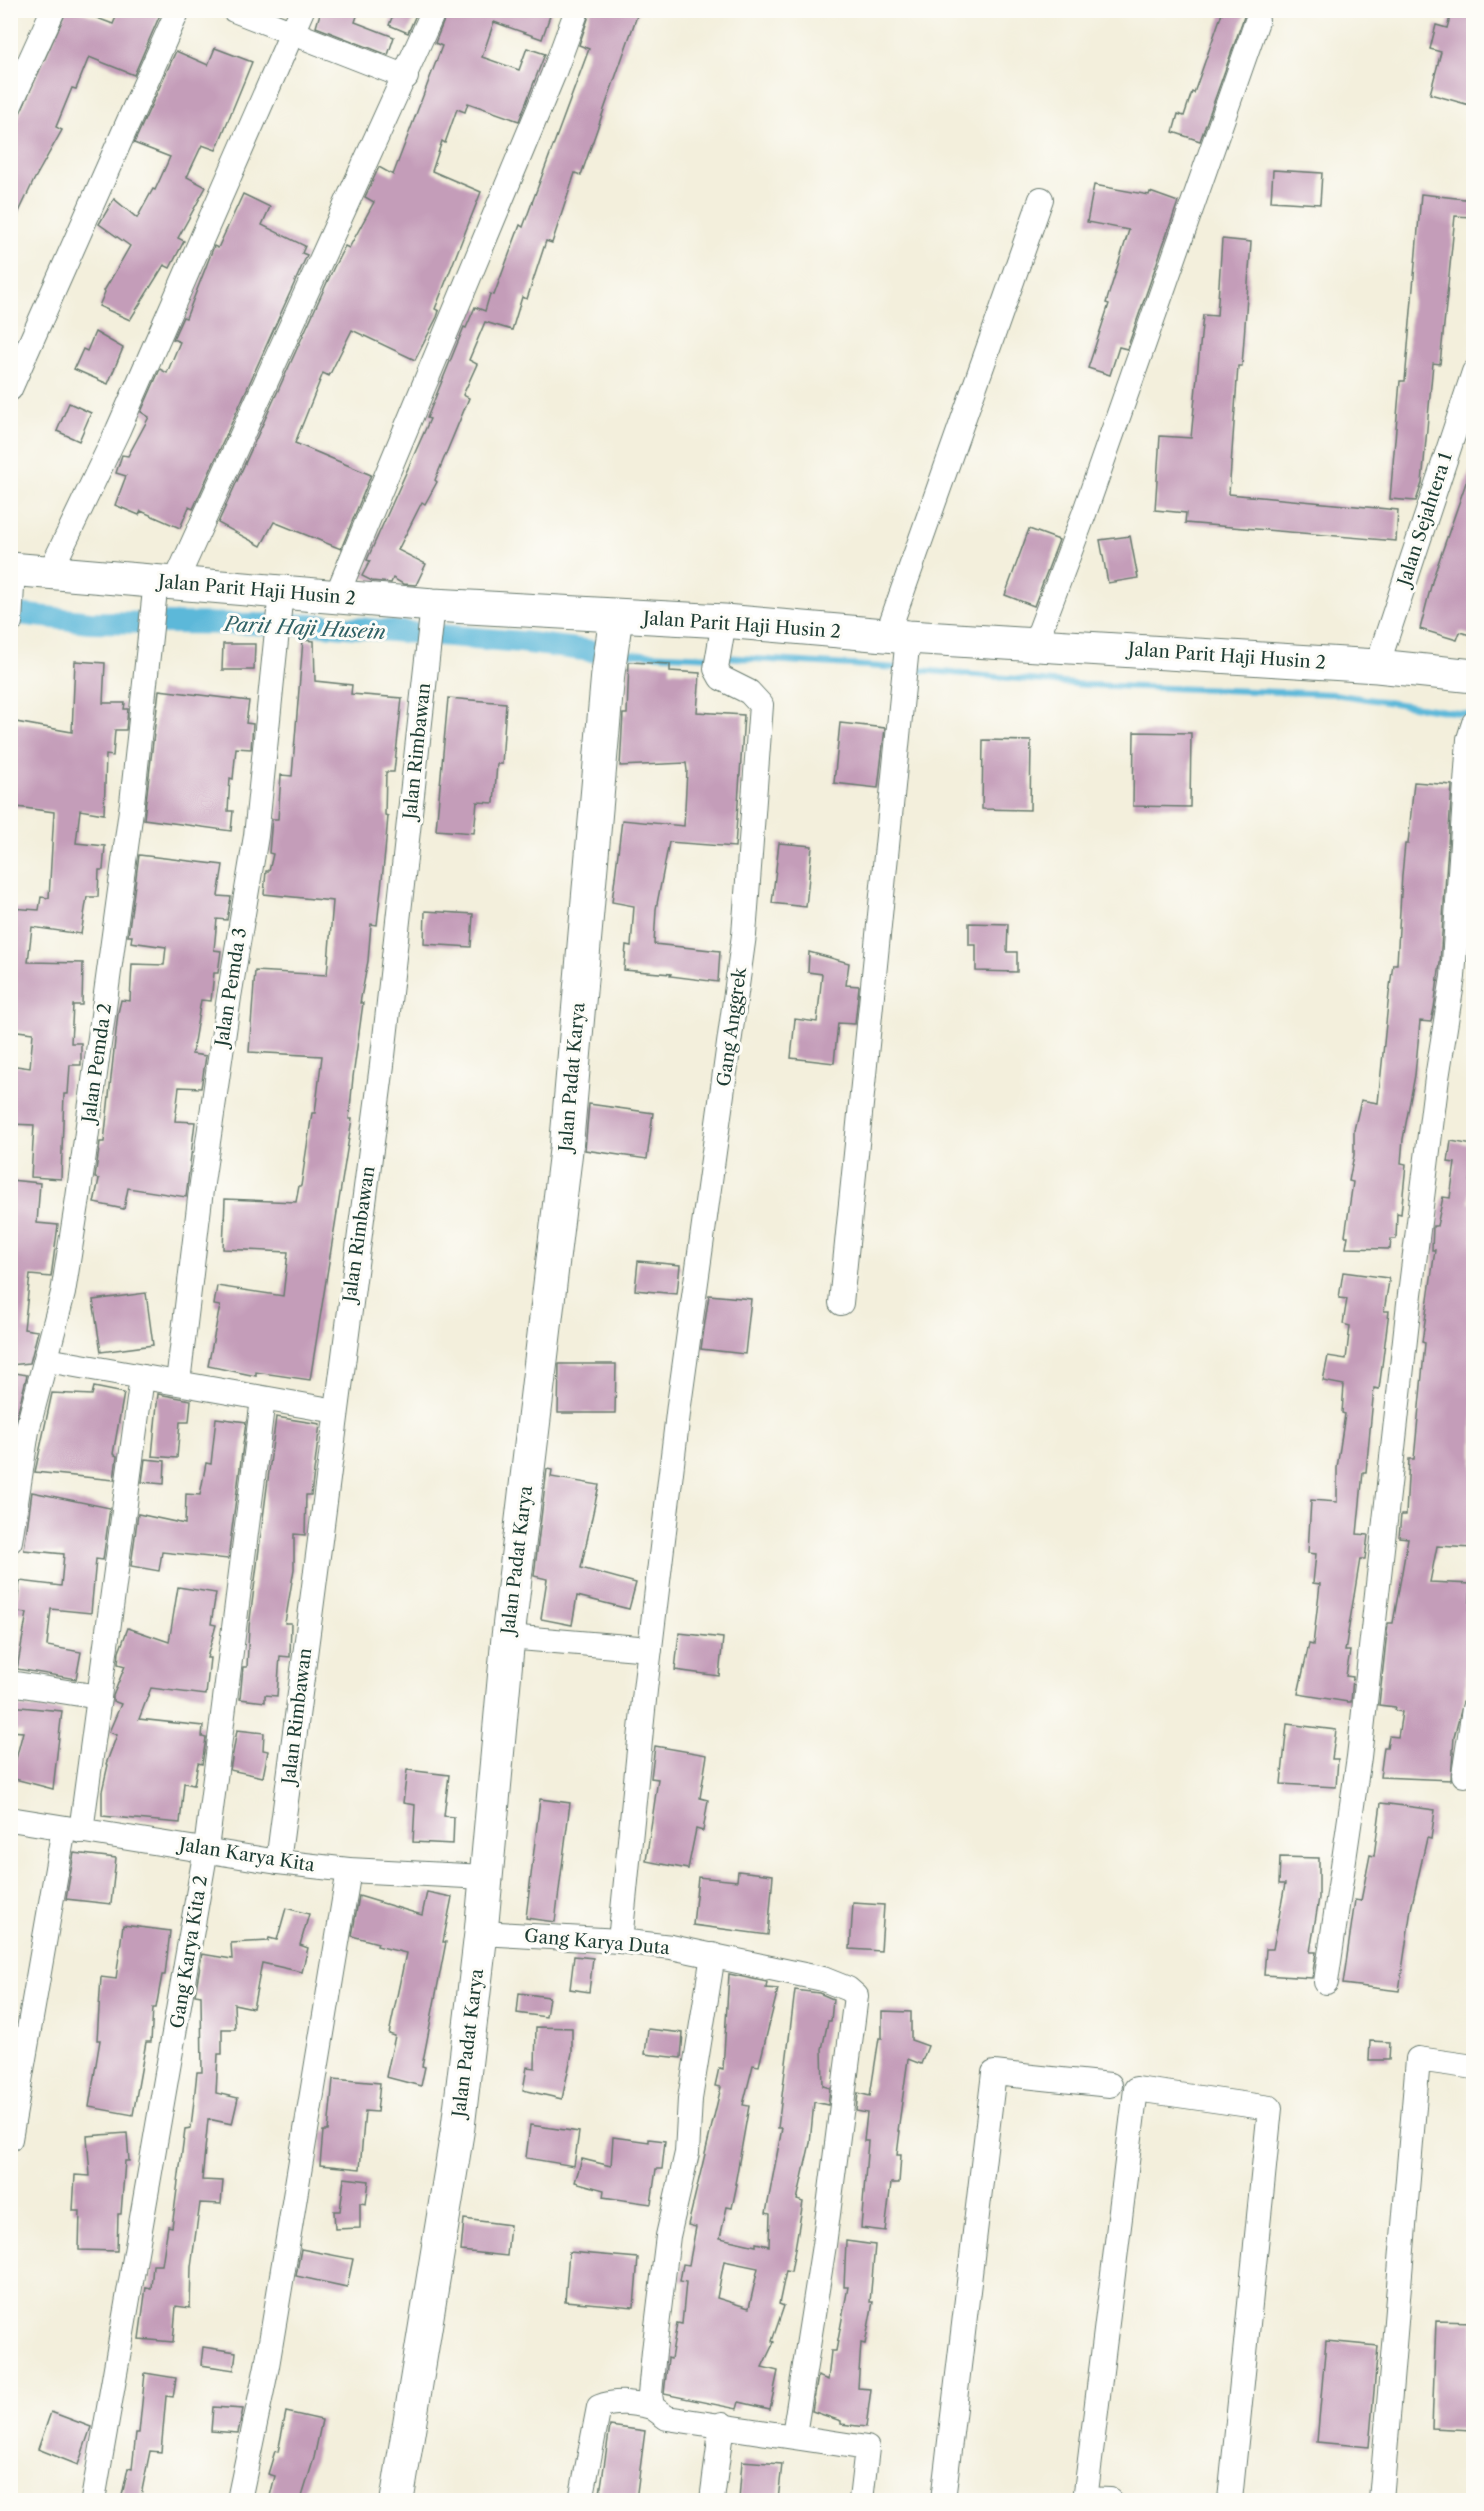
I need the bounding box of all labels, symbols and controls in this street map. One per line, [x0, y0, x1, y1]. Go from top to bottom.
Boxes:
street label: Jalan Sejahtera 1 [1392, 449, 1457, 591]
street label: Jalan Parit Haji Husin 2 [154, 570, 357, 610]
street label: Jalan Parit Haji Husin 2 [639, 607, 842, 643]
water label: Parit Haji Husein [222, 612, 386, 644]
street label: Jalan Parit Haji Husin 2 [1124, 638, 1327, 674]
street label: Jalan Rimbawan [399, 682, 435, 823]
street label: Jalan Pemda 3 [210, 926, 251, 1051]
street label: Gang Anggrek [713, 964, 751, 1088]
street label: Jalan Padat Karya [554, 1001, 590, 1155]
street label: Jalan Pemda 2 [77, 1002, 116, 1127]
street label: Jalan Rimbawan [338, 1165, 379, 1306]
street label: Jalan Padat Karya [497, 1484, 537, 1638]
street label: Jalan Rimbawan [277, 1647, 316, 1788]
street label: Jalan Karya Kita [175, 1833, 317, 1877]
street label: Gang Karya Kita 2 [166, 1874, 212, 2030]
street label: Gang Karya Duta [523, 1925, 671, 1959]
street label: Jalan Padat Karya [448, 1967, 488, 2121]

